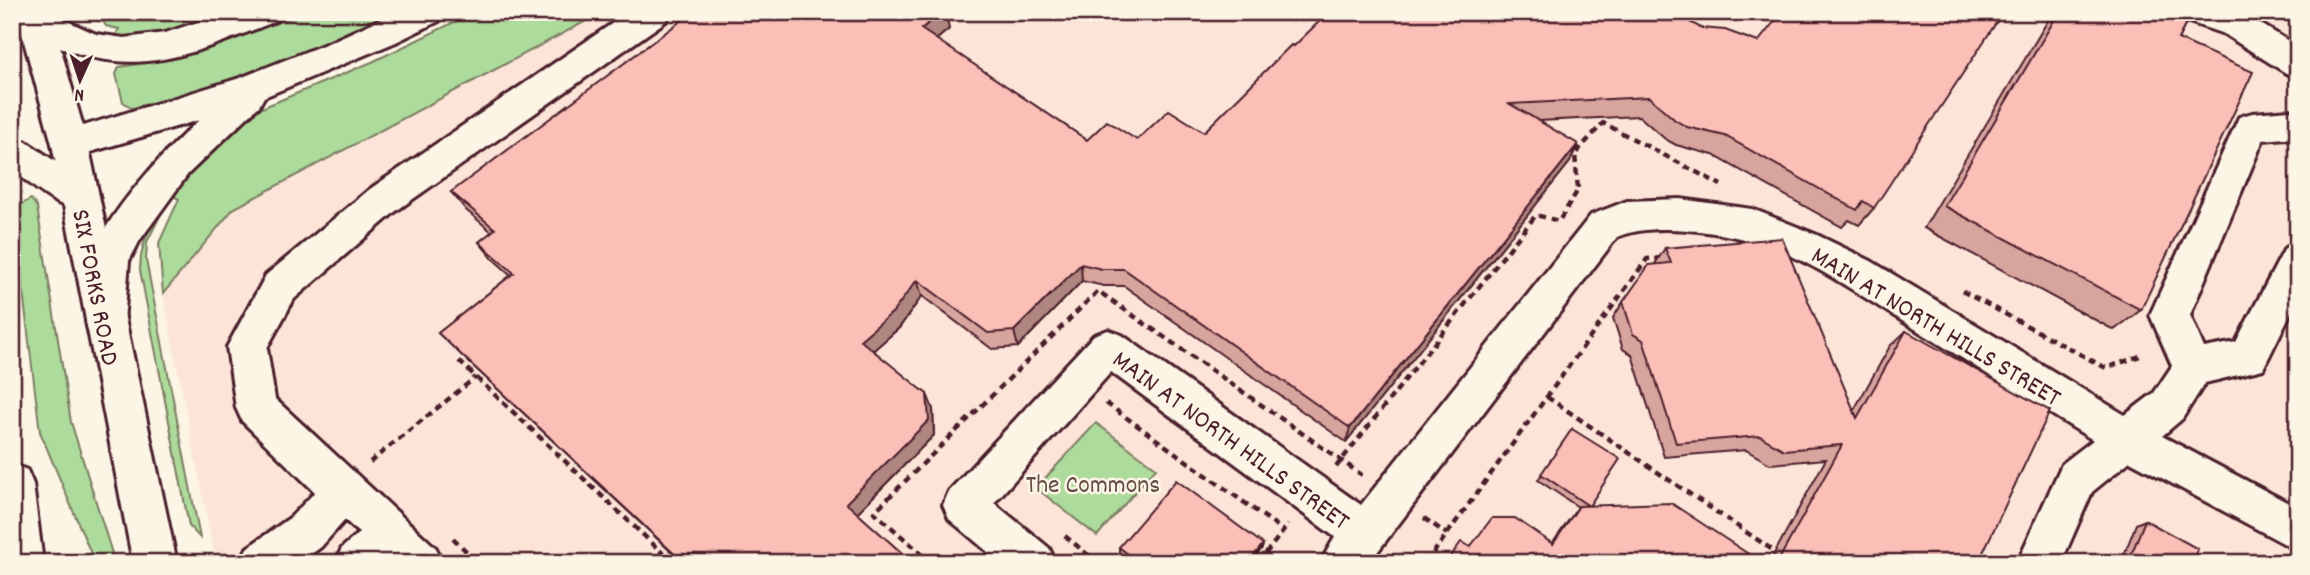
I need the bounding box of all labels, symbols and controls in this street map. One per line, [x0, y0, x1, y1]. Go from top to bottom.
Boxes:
north arrow [46, 46, 116, 116]
text: N [74, 80, 85, 107]
street label: SIX FORKS ROAD [60, 206, 127, 369]
street label: MAIN AT NORTH HILLS STREET [1803, 239, 2068, 418]
street label: MAIN AT NORTH HILLS STREET [1104, 343, 1357, 541]
park label: The Commons [1026, 468, 1160, 505]

